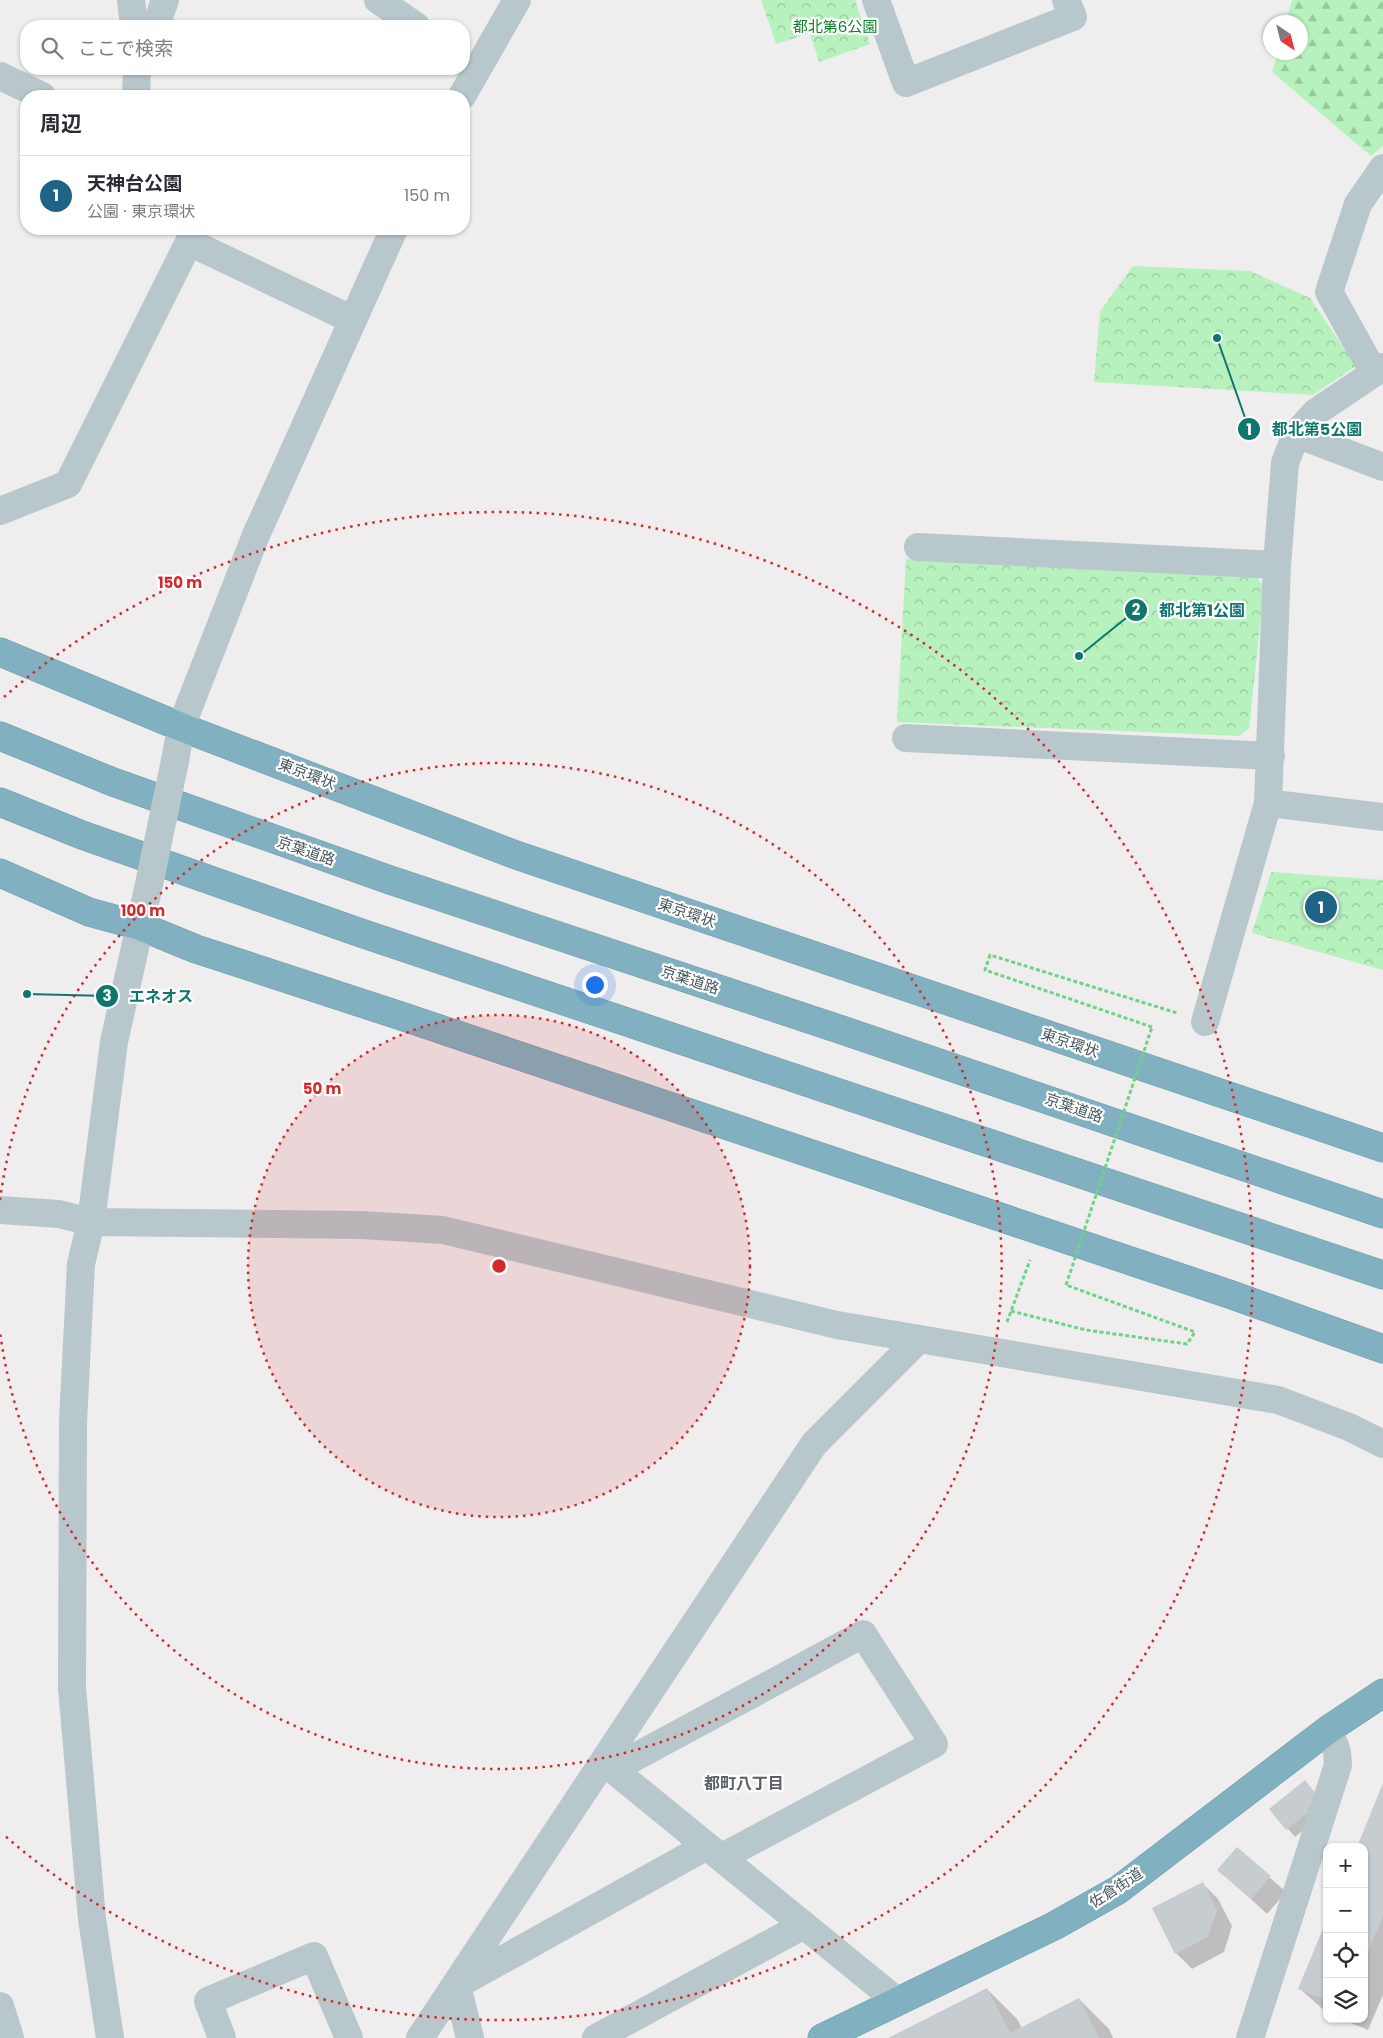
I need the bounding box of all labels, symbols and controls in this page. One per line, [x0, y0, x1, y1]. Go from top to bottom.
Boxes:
north arrow [1263, 15, 1308, 60]
park label: 都北第6公園 [793, 16, 877, 37]
search box [20, 20, 470, 75]
icon: search [38, 34, 66, 62]
text: ここで検索 [78, 35, 173, 62]
text: 周辺 [40, 109, 82, 138]
text: 天神台公園 [87, 170, 182, 197]
text: 1 [53, 184, 59, 207]
text: 150 m [404, 184, 450, 207]
text: 公園 · 東京環状 [87, 200, 195, 223]
callout: 都北第5公園 [1237, 414, 1372, 445]
text: 都北第5公園 [1272, 418, 1362, 441]
text: 1 [1246, 419, 1252, 440]
text: 150 m [158, 572, 202, 593]
callout: 都北第1公園 [1124, 595, 1255, 626]
text: 2 [1132, 599, 1141, 620]
text: 都北第1公園 [1159, 599, 1245, 622]
street label: 東京環状 [275, 753, 339, 794]
street label: 京葉道路 [274, 831, 338, 870]
pin: 1 [1305, 888, 1337, 926]
street label: 東京環状 [655, 893, 719, 932]
text: 100 m [121, 900, 165, 921]
street label: 京葉道路 [658, 960, 722, 999]
your location [582, 972, 608, 998]
callout: エネオス [94, 980, 203, 1011]
text: 3 [102, 985, 112, 1006]
text: エネオス [129, 985, 193, 1008]
street label: 東京環状 [1038, 1023, 1102, 1062]
text: 50 m [303, 1078, 341, 1099]
street label: 京葉道路 [1042, 1088, 1106, 1127]
centre of rings [490, 1257, 508, 1275]
district label: 都町八丁目 [704, 1772, 784, 1795]
map controls [1323, 1843, 1368, 2023]
button: + [1323, 1843, 1368, 1888]
street label: 佐倉街道 [1085, 1862, 1147, 1913]
button: − [1323, 1888, 1368, 1933]
button: locate [1323, 1933, 1368, 1978]
button: layers [1323, 1978, 1368, 2023]

